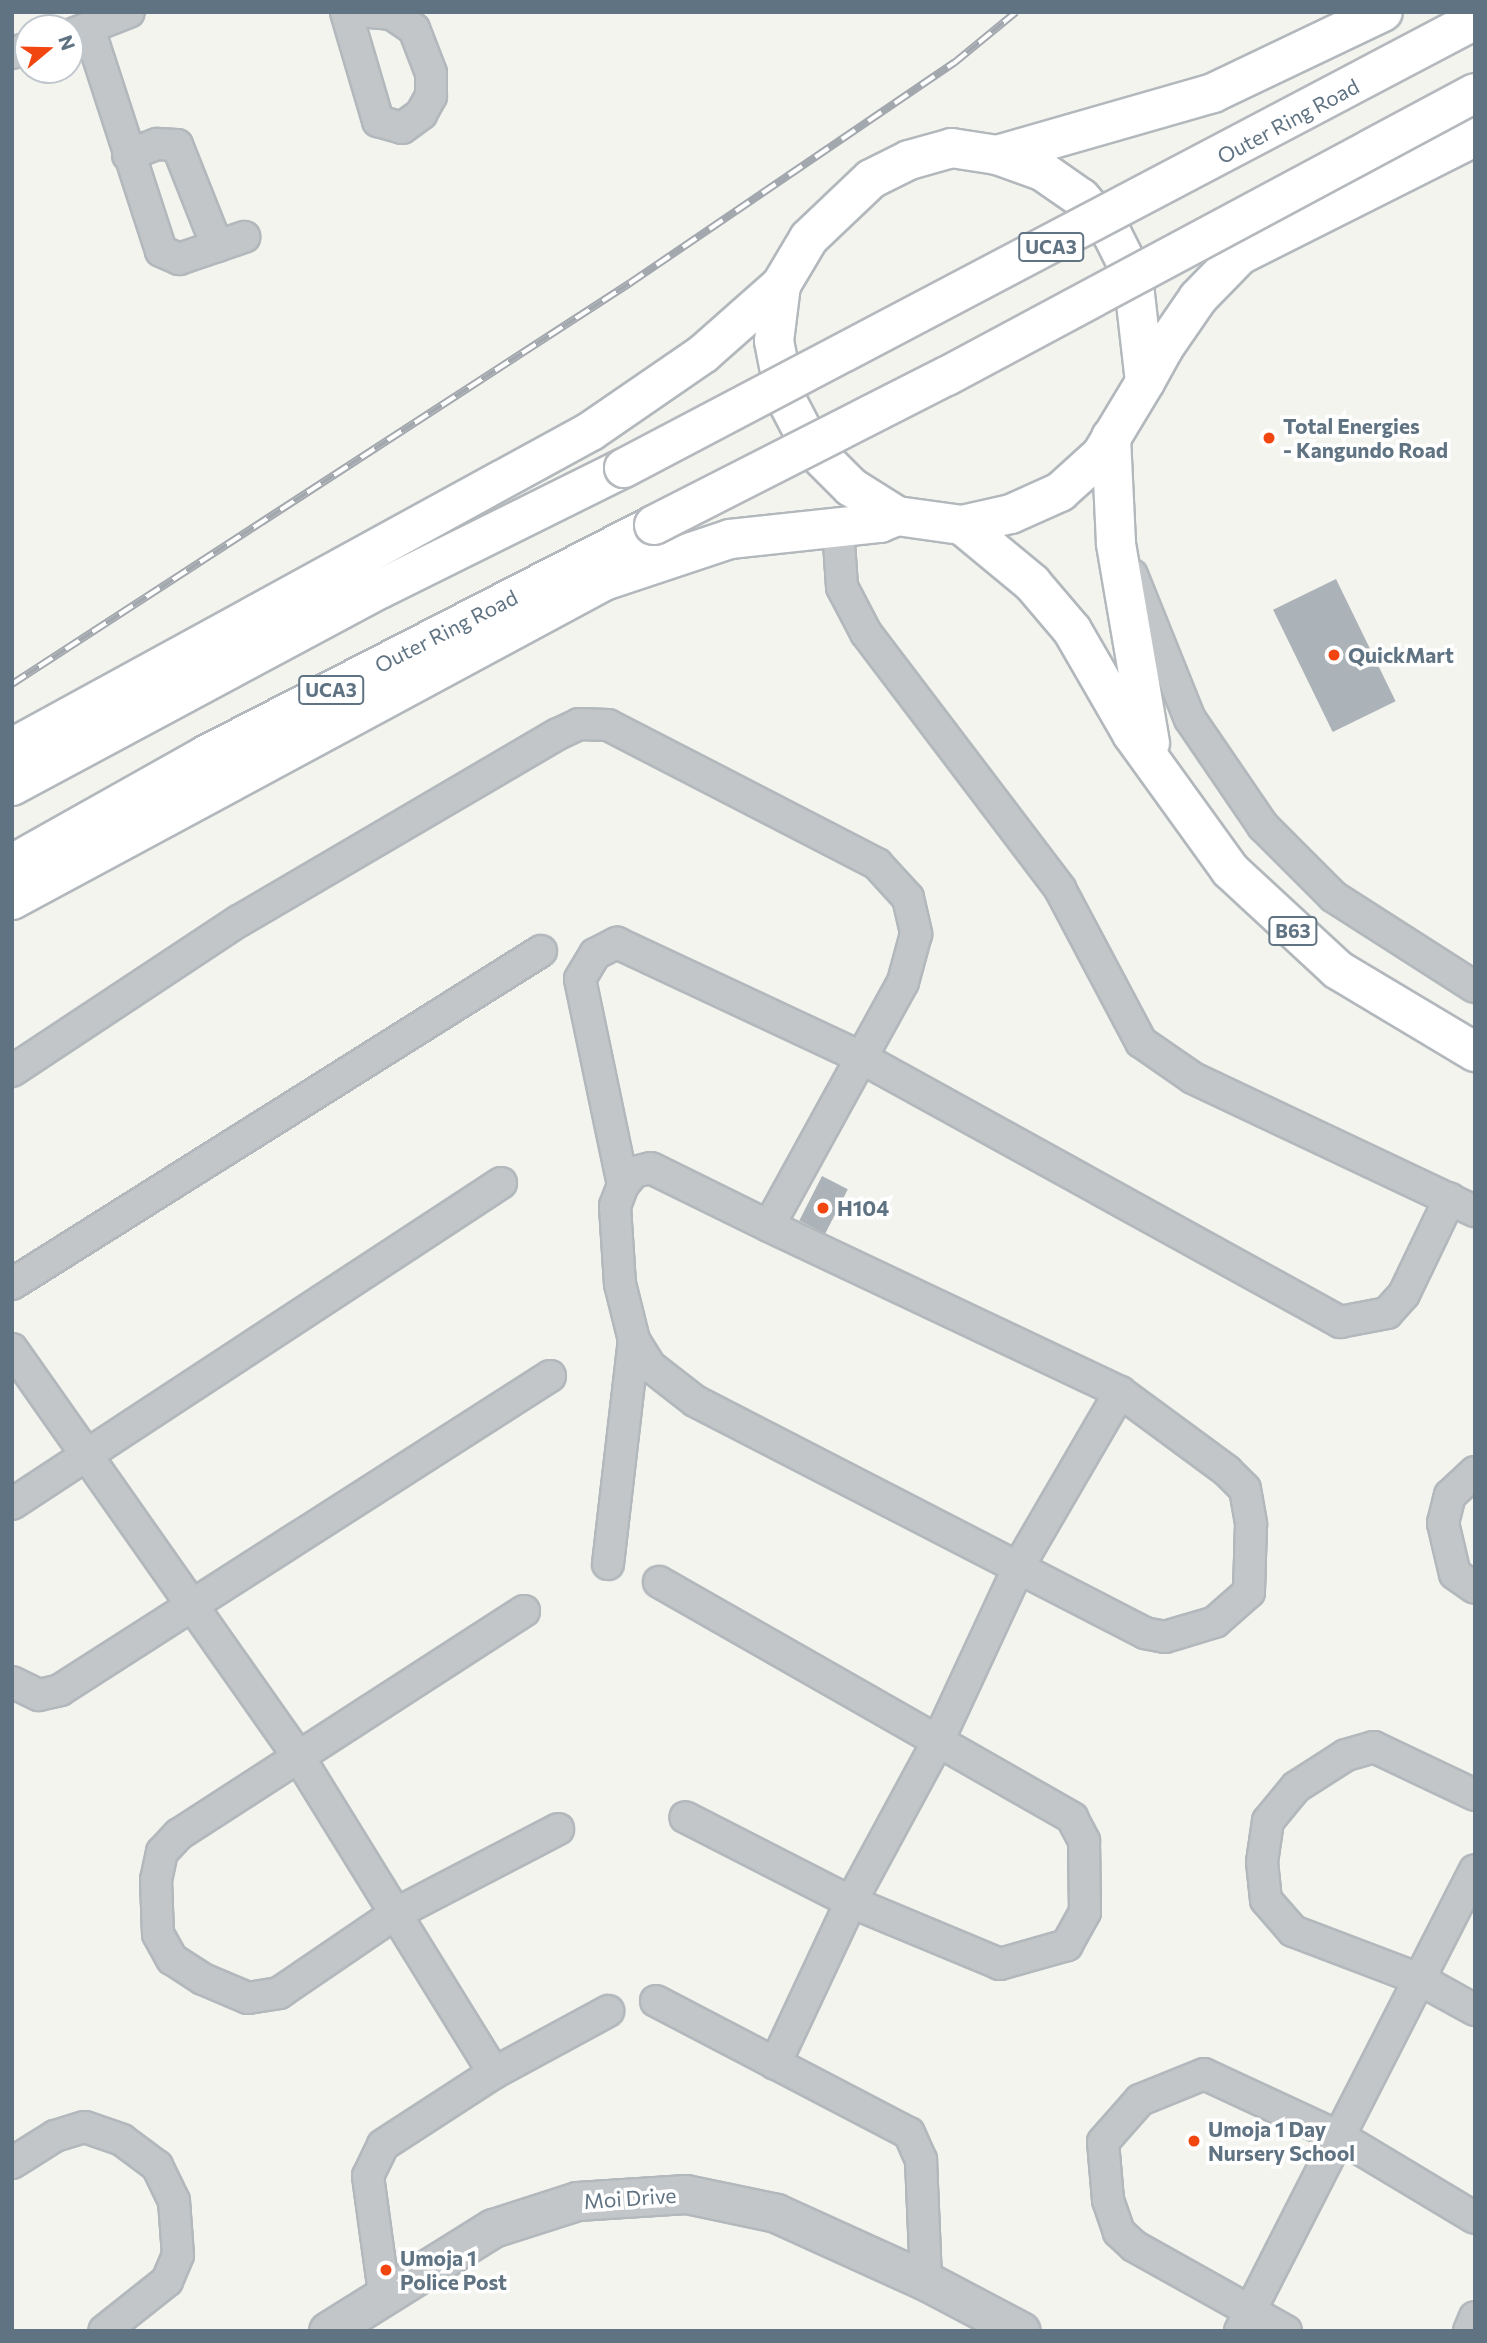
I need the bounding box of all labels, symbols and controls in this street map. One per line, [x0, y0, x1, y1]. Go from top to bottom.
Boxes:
north arrow [14, 14, 84, 84]
text: N [54, 32, 81, 53]
street label: Outer Ring Road [1213, 73, 1363, 169]
road number: UCA3 [1018, 232, 1084, 262]
place label: Total Energies - Kangundo Road [1283, 413, 1448, 463]
marker: Total Energies - Kangundo Road [1261, 430, 1277, 446]
street label: Outer Ring Road [370, 584, 522, 678]
place label: QuickMart [1348, 642, 1454, 668]
marker: QuickMart [1326, 647, 1342, 663]
road number: UCA3 [298, 674, 364, 706]
road number: B63 [1267, 916, 1319, 946]
place label: H104 [837, 1195, 889, 1221]
marker: H104 [815, 1200, 831, 1216]
place label: Umoja 1 Day Nursery School [1208, 2116, 1355, 2166]
marker: Umoja 1 Day Nursery School [1186, 2133, 1202, 2149]
street label: Moi Drive [583, 2182, 677, 2214]
place label: Umoja 1 Police Post [400, 2245, 507, 2295]
marker: Umoja 1 Police Post [378, 2262, 394, 2278]

